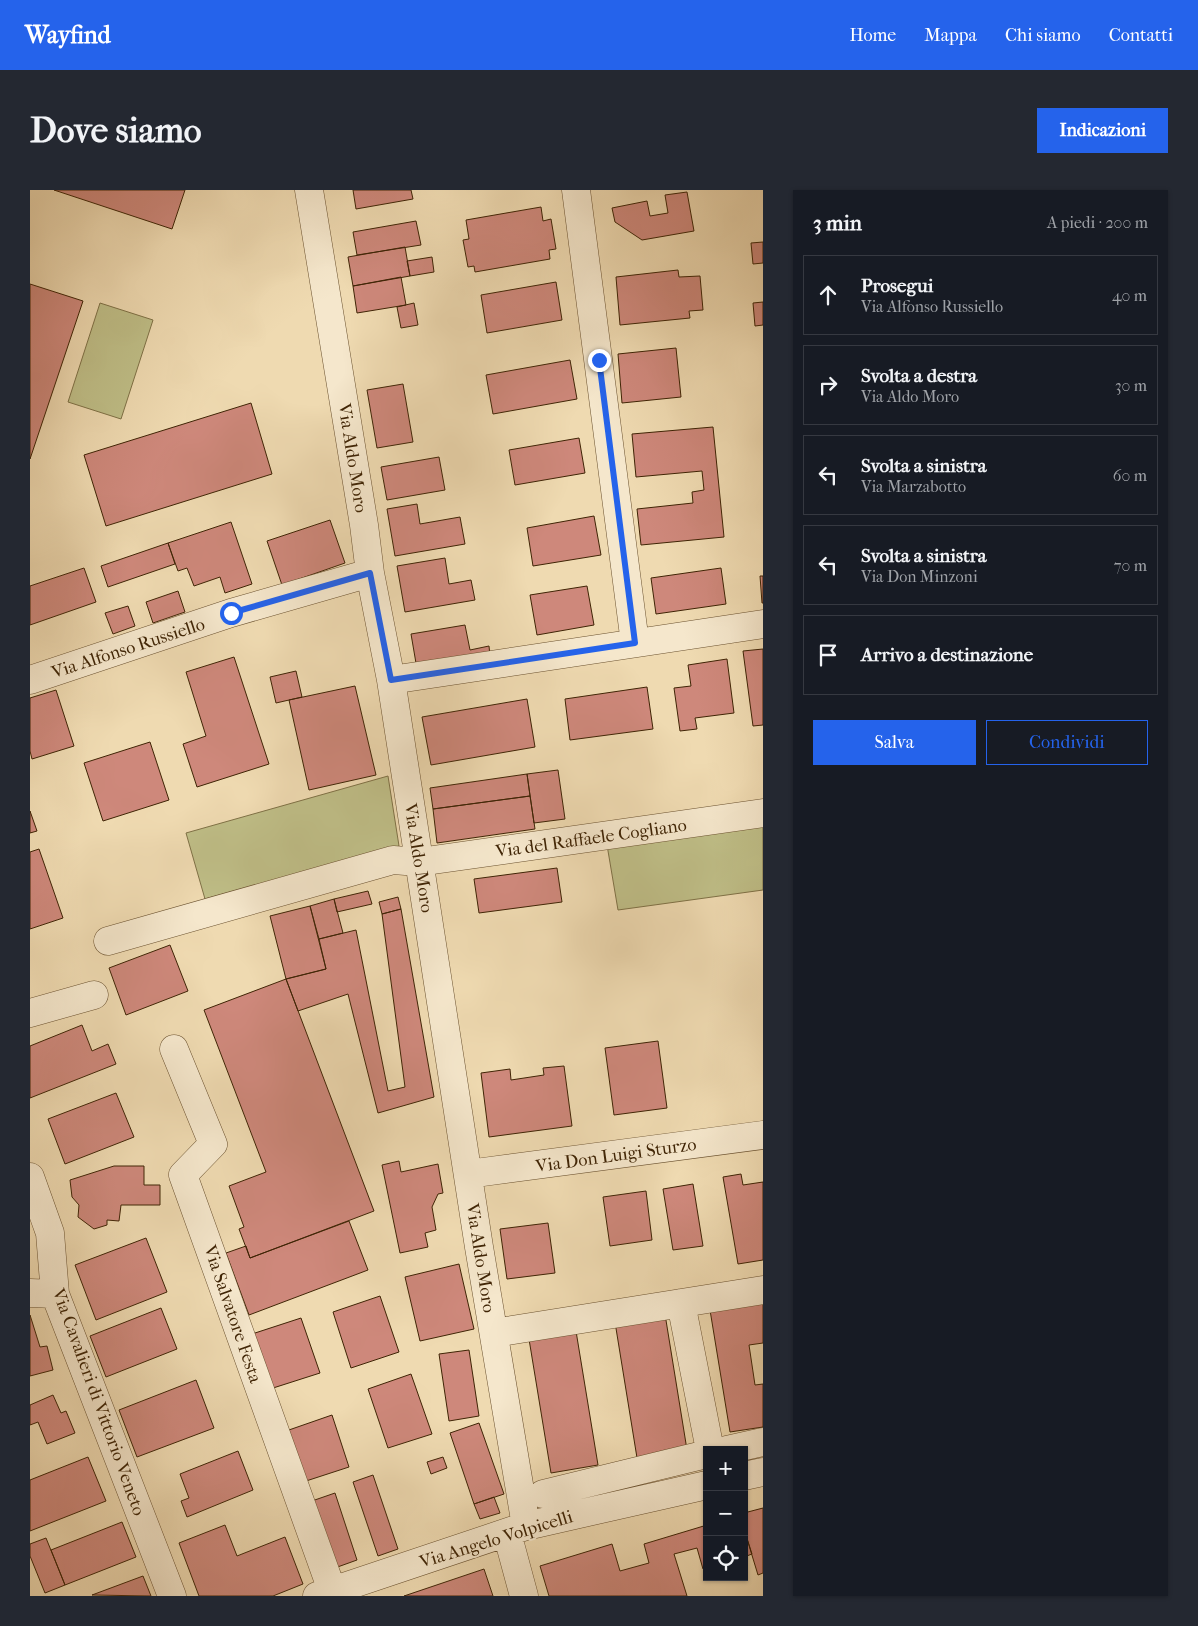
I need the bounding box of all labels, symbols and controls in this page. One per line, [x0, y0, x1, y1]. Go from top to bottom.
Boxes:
text: Wayfind [25, 21, 111, 49]
text: Home [849, 25, 896, 46]
text: Mappa [924, 25, 977, 46]
text: Chi siamo [1005, 25, 1081, 46]
text: Contatti [1109, 25, 1173, 46]
button: Indicazioni [1037, 108, 1168, 153]
text: Dove siamo [30, 110, 202, 151]
text: 3 min [813, 211, 862, 235]
text: A piedi · 200 m [1047, 213, 1148, 232]
text: Prosegui [861, 275, 933, 297]
icon: ahead [814, 281, 842, 309]
text: 40 m [1112, 286, 1147, 305]
text: Via Alfonso Russiello [861, 297, 1003, 316]
route end [588, 349, 611, 372]
text: Svolta a destra [861, 365, 977, 387]
icon: right [814, 371, 842, 399]
text: 30 m [1115, 376, 1147, 395]
text: Via Aldo Moro [861, 387, 959, 406]
street label: Via Aldo Moro [333, 401, 372, 514]
text: Svolta a sinistra [861, 455, 987, 477]
icon: left [814, 461, 842, 489]
text: 60 m [1113, 466, 1147, 485]
text: Via Marzabotto [861, 477, 966, 496]
text: Svolta a sinistra [861, 545, 987, 567]
icon: left [814, 551, 842, 579]
text: 70 m [1114, 556, 1147, 575]
text: Via Don Minzoni [861, 567, 978, 586]
route start [220, 602, 243, 625]
street label: Via Alfonso Russiello [48, 614, 207, 683]
icon: arrive [814, 641, 842, 669]
text: Arrivo a destinazione [861, 644, 1033, 666]
button: Salva [813, 720, 976, 765]
button: Condividi [986, 720, 1148, 765]
street label: Via Aldo Moro [399, 801, 438, 914]
street label: Via del Raffaele Cogliano [493, 815, 688, 862]
street label: Via Don Luigi Sturzo [533, 1134, 698, 1177]
street label: Via Aldo Moro [461, 1201, 500, 1314]
street label: Via Salvatore Festa [199, 1242, 266, 1386]
street label: Via Cavalieri di Vittorio Veneto [47, 1285, 149, 1519]
map controls [703, 1446, 748, 1581]
button: + [703, 1446, 748, 1491]
button: − [703, 1491, 748, 1536]
street label: Via Angelo Volpicelli [416, 1506, 576, 1573]
button: locate [703, 1536, 748, 1581]

